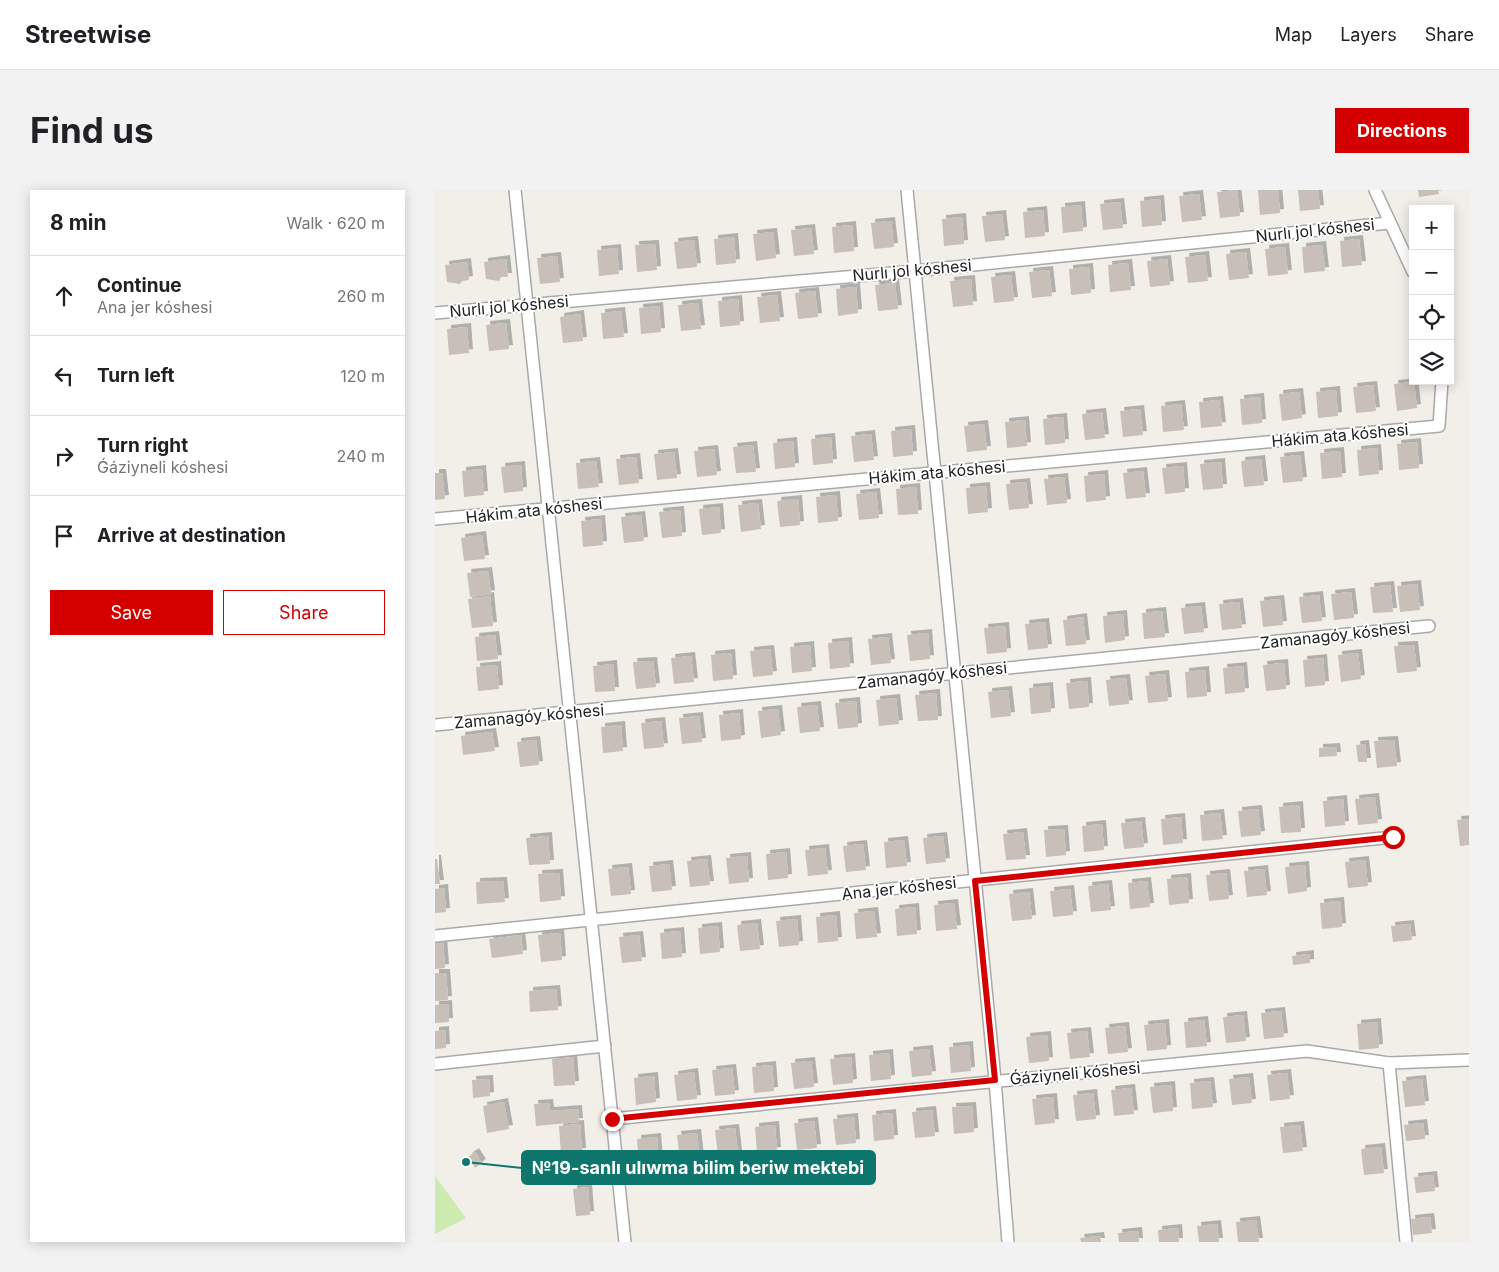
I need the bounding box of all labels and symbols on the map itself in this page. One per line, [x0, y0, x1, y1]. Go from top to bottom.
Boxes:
street label: Nurlı jol kóshesi [1255, 214, 1375, 246]
street label: Nurlı jol kóshesi [852, 255, 972, 285]
street label: Nurlı jol kóshesi [449, 291, 569, 321]
street label: Hákim ata kóshesi [1271, 419, 1409, 451]
street label: Hákim ata kóshesi [868, 456, 1006, 488]
street label: Hákim ata kóshesi [465, 493, 603, 527]
street label: Zamanagóy kóshesi [1259, 617, 1411, 653]
street label: Zamanagóy kóshesi [856, 657, 1008, 693]
street label: Zamanagóy kóshesi [453, 699, 605, 733]
route start [1382, 826, 1405, 849]
street label: Ana jer kóshesi [841, 872, 957, 904]
street label: Ǵáziyneli kóshesi [1009, 1057, 1141, 1089]
route end [601, 1108, 624, 1131]
callout: №19-sanlı ulıwma bilim beriw mektebi [522, 1151, 875, 1184]
text: №19-sanlı ulıwma bilim beriw mektebi [532, 1157, 864, 1178]

